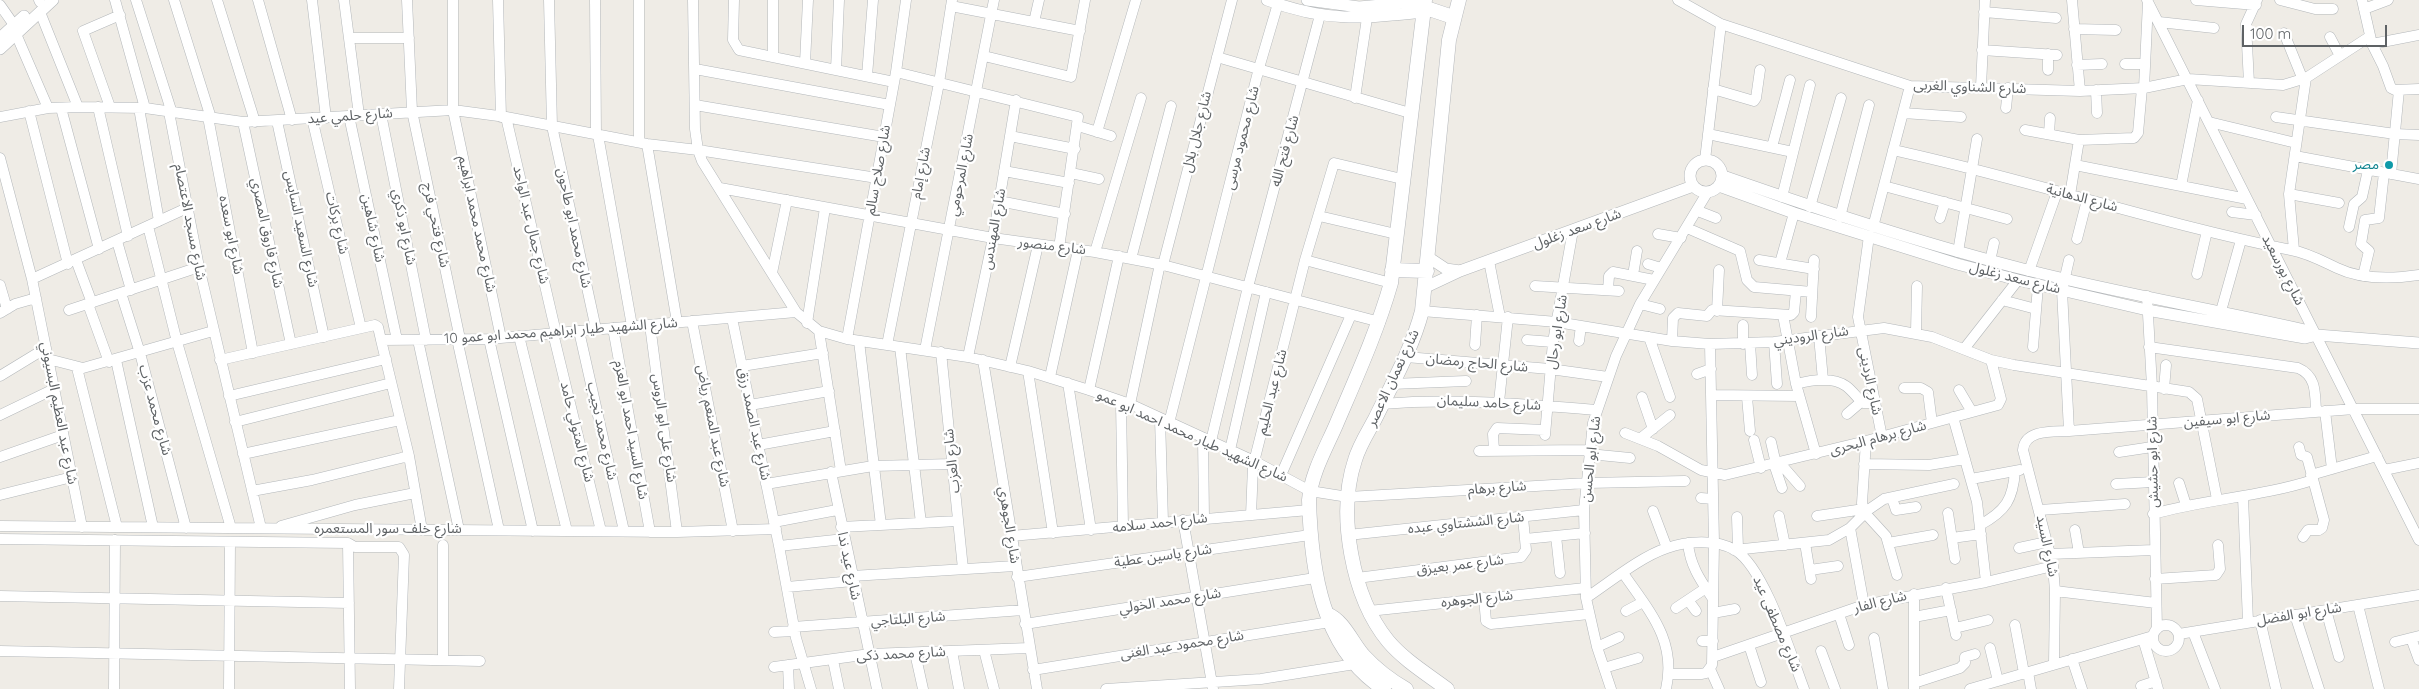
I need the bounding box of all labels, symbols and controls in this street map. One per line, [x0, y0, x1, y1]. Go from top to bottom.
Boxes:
scale bar [2244, 15, 2389, 47]
text: 100 m [2250, 24, 2291, 43]
street label: شارع الشناوي الغربى [1913, 77, 2027, 97]
street label: شارع محمود مرسى [1221, 84, 1263, 192]
street label: شارع جلال بلال [1179, 90, 1215, 174]
street label: شارع حلمي عيد [307, 105, 393, 127]
street label: شارع فتح الله [1267, 113, 1303, 189]
street label: شارع صلاح سالم [862, 124, 894, 216]
street label: شارع المرحومي [945, 132, 977, 218]
street label: شارع إمام [908, 146, 934, 200]
street label: شارع محمد محمد ابراهيم [454, 154, 500, 294]
place label: مصر [2353, 157, 2379, 173]
marker: مصر [2383, 159, 2395, 171]
street label: شارع مسجد الاعتصام [170, 162, 210, 282]
street label: شارع جمال عبد الواحد [509, 164, 553, 286]
street label: شارع محمد ابو طاحون [553, 166, 595, 290]
street label: شارع السعيد السايس [280, 169, 322, 289]
street label: شارع فاروق المصري [247, 176, 287, 290]
street label: شارع الدهانية [2044, 180, 2120, 216]
street label: شارع فتحي فرج [419, 181, 453, 269]
street label: شارع ابو ذكري [388, 187, 420, 267]
street label: شارع المهندس [979, 187, 1009, 271]
street label: شارع بركات [322, 190, 352, 256]
street label: شارع شاهين [358, 192, 388, 264]
street label: شارع ابو سعده [215, 194, 247, 276]
street label: شارع سعد زغلول [1530, 205, 1624, 253]
street label: شارع بورسعيد [2258, 232, 2308, 308]
street label: شارع منصور [1017, 234, 1087, 258]
street label: شارع سعد زغلول [1968, 259, 2062, 297]
street label: شارع ابو رحال [1543, 294, 1571, 370]
street label: شارع الشهيد طيار ابراهيم محمد ابو عمو 10 [444, 314, 678, 348]
street label: شارع الروديني [1772, 322, 1850, 350]
street label: شارع نعمان الاعصر [1363, 327, 1423, 429]
street label: شارع عبد العظيم البسيوني [37, 340, 81, 486]
street label: شارع الردينى [1855, 345, 1885, 417]
street label: شارع عبد الحليم [1253, 348, 1291, 436]
street label: شارع الحاج رمضان [1425, 350, 1529, 376]
street label: شارع السيد احمد ابو العزم [610, 359, 652, 501]
street label: شارع محمد عزب [135, 363, 175, 457]
street label: شارع عبد المنعم رياض [693, 363, 733, 489]
street label: شارع عبد الصمد رزق [734, 366, 774, 482]
street label: شارع على ابو الروس [648, 373, 680, 483]
street label: شارع المتولي حامد [556, 380, 598, 484]
street label: شارع محمد نجيب [583, 380, 621, 482]
street label: شارع الشهيد طيار محمد احمد ابو عمو [1094, 386, 1290, 486]
street label: شارع حامد سليمان [1437, 392, 1541, 414]
street label: شارع ابو سيفين [2183, 407, 2271, 431]
street label: شارع ابو الحسن [1577, 415, 1605, 503]
street label: شارع ابو حشيش [2144, 416, 2162, 508]
street label: شارع برهام البحرى [1828, 417, 1928, 459]
street label: شارع العزب [940, 428, 964, 494]
street label: شارع برهام [1467, 478, 1527, 498]
street label: شارع الجوهري [995, 485, 1023, 565]
street label: شارع الششتاوي عبده [1407, 509, 1525, 537]
street label: شارع احمد سلامه [1112, 510, 1208, 536]
street label: شارع السيد [2032, 514, 2062, 578]
street label: شارع خلف سور المستعمره [314, 521, 462, 537]
street label: شارع عيد ندا [834, 530, 864, 602]
street label: شارع ياسين عطية [1113, 541, 1213, 571]
street label: شارع عمر بعيزق [1415, 551, 1505, 579]
street label: شارع مصطفى عيد [1749, 574, 1805, 674]
street label: شارع محمد الخولي [1118, 585, 1222, 617]
street label: شارع الجوهره [1440, 587, 1514, 611]
street label: شارع الفار [1852, 587, 1908, 617]
street label: شارع ابو الفضل [2255, 599, 2343, 629]
street label: شارع البلتاجي [870, 608, 946, 630]
street label: شارع محمود عبد الغنى [1119, 627, 1245, 663]
street label: شارع محمد ذكى [856, 643, 946, 665]

